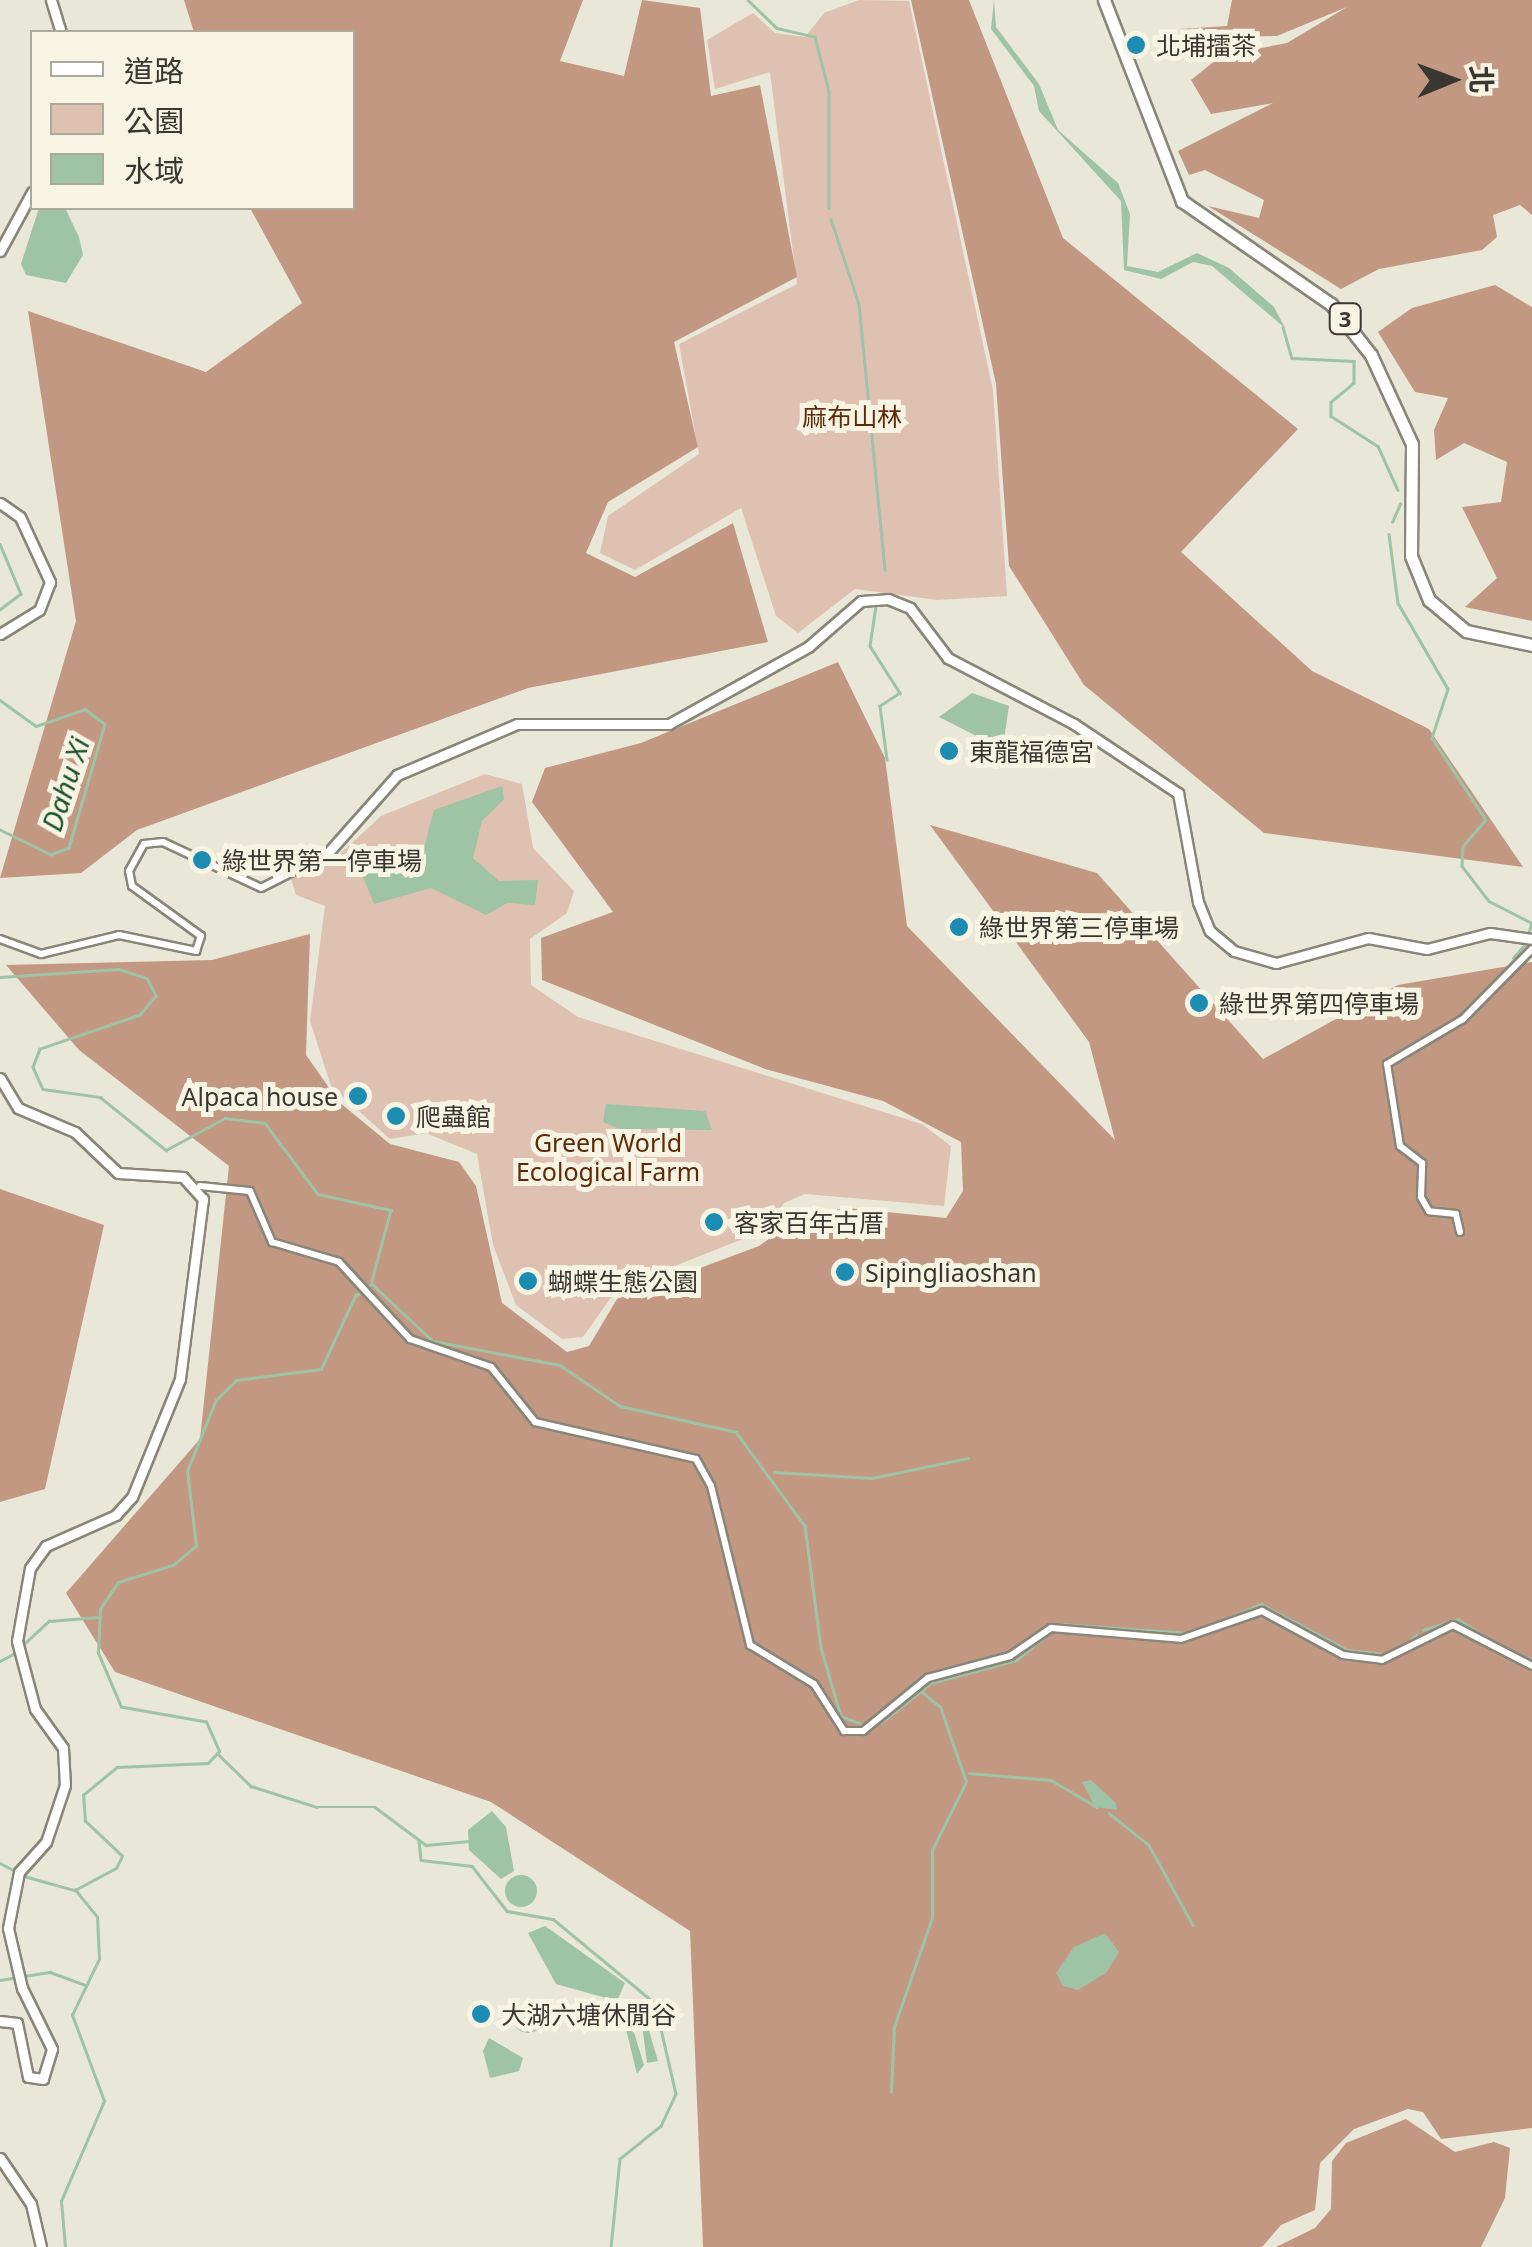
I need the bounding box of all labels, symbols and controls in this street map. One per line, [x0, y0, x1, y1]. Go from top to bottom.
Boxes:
legend [30, 30, 355, 210]
place label: 北埔擂茶 [1156, 30, 1256, 60]
north arrow [1402, 30, 1502, 130]
marker: 北埔擂茶 [1125, 34, 1147, 56]
text: 道路 [124, 50, 184, 91]
text: 北 [1463, 65, 1501, 94]
text: 公園 [124, 100, 184, 141]
text: 水域 [124, 150, 184, 191]
road number: 3 [1328, 302, 1362, 336]
park label: 麻布山林 [802, 401, 902, 431]
water label: Dahu Xi [34, 733, 96, 835]
place label: 東龍福德宮 [969, 736, 1094, 766]
marker: 東龍福德宮 [938, 740, 960, 762]
place label: 綠世界第一停車場 [222, 845, 422, 875]
marker: 綠世界第一停車場 [191, 849, 213, 871]
place label: 綠世界第三停車場 [979, 912, 1179, 942]
marker: 綠世界第三停車場 [948, 916, 970, 938]
place label: 綠世界第四停車場 [1219, 988, 1419, 1018]
marker: 綠世界第四停車場 [1188, 992, 1210, 1014]
place label: Alpaca house [182, 1081, 338, 1111]
marker: Alpaca house [347, 1085, 369, 1107]
place label: 爬蟲館 [416, 1101, 491, 1131]
marker: 爬蟲館 [385, 1105, 407, 1127]
park label: Green World Ecological Farm [516, 1128, 700, 1187]
place label: 客家百年古厝 [734, 1207, 884, 1237]
marker: 客家百年古厝 [703, 1211, 725, 1233]
place label: Sipingliaoshan [865, 1257, 1037, 1287]
marker: Sipingliaoshan [834, 1261, 856, 1283]
place label: 蝴蝶生態公園 [548, 1266, 698, 1296]
marker: 蝴蝶生態公園 [517, 1270, 539, 1292]
place label: 大湖六塘休閒谷 [501, 1999, 676, 2029]
marker: 大湖六塘休閒谷 [470, 2003, 492, 2025]

